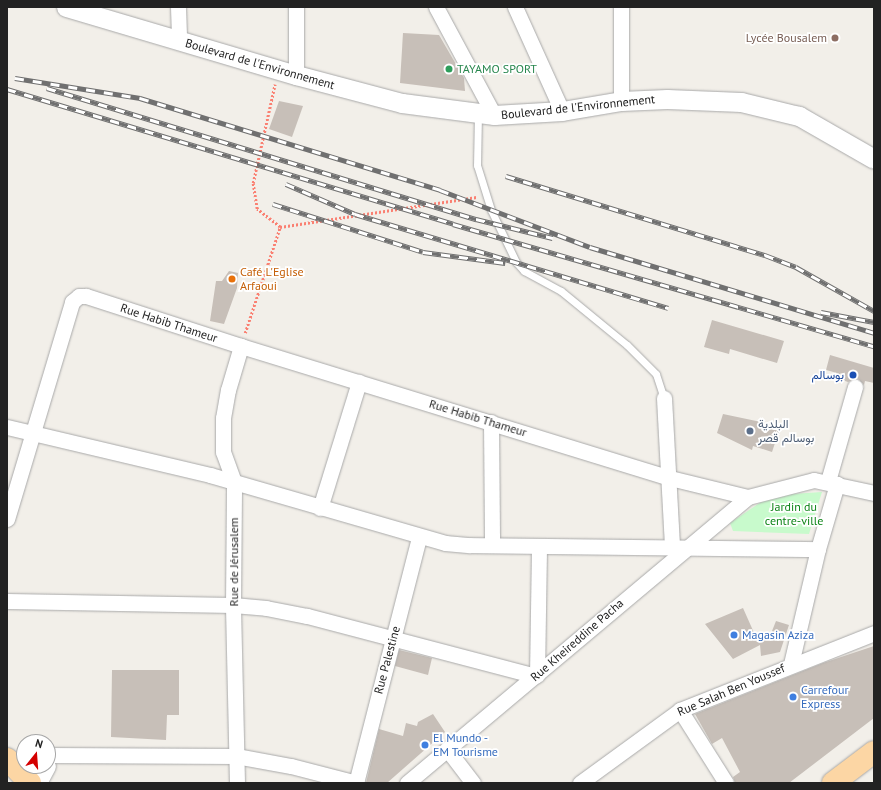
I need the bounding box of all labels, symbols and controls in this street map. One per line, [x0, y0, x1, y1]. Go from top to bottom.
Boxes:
place label: Lycée Bousalem [746, 31, 827, 45]
marker: Lycée Bousalem [830, 33, 840, 43]
street label: Boulevard de l'Environnement [184, 36, 336, 92]
place label: TAYAMO SPORT [457, 62, 537, 76]
marker: TAYAMO SPORT [444, 64, 454, 74]
street label: Boulevard de l'Environnement [500, 92, 656, 122]
place label: Café L'Eglise Arfaoui [240, 265, 304, 293]
marker: Café L'Eglise Arfaoui [227, 274, 237, 284]
street label: Rue Habib Thameur [118, 300, 220, 346]
place label: بوسالم [811, 368, 844, 382]
marker: بوسالم [847, 369, 859, 381]
street label: Rue Habib Thameur [427, 396, 529, 440]
place label: البلدية بوسالم قصر [758, 417, 814, 445]
marker: البلدية بوسالم قصر [745, 426, 755, 436]
park label: Jardin du centre-ville [765, 500, 823, 528]
street label: Rue de Jérusalem [227, 517, 241, 607]
street label: Rue Kheireddine Pacha [528, 596, 626, 684]
street label: Rue Palestine [371, 625, 403, 695]
place label: Magasin Aziza [742, 628, 815, 642]
marker: Magasin Aziza [729, 630, 739, 640]
street label: Rue Salah Ben Youssef [675, 661, 787, 719]
place label: Carrefour Express [801, 683, 849, 711]
marker: Carrefour Express [788, 692, 798, 702]
place label: El Mundo - EM Tourisme [433, 731, 498, 759]
north arrow [16, 734, 56, 774]
text: N [34, 736, 45, 751]
marker: El Mundo - EM Tourisme [420, 740, 430, 750]

